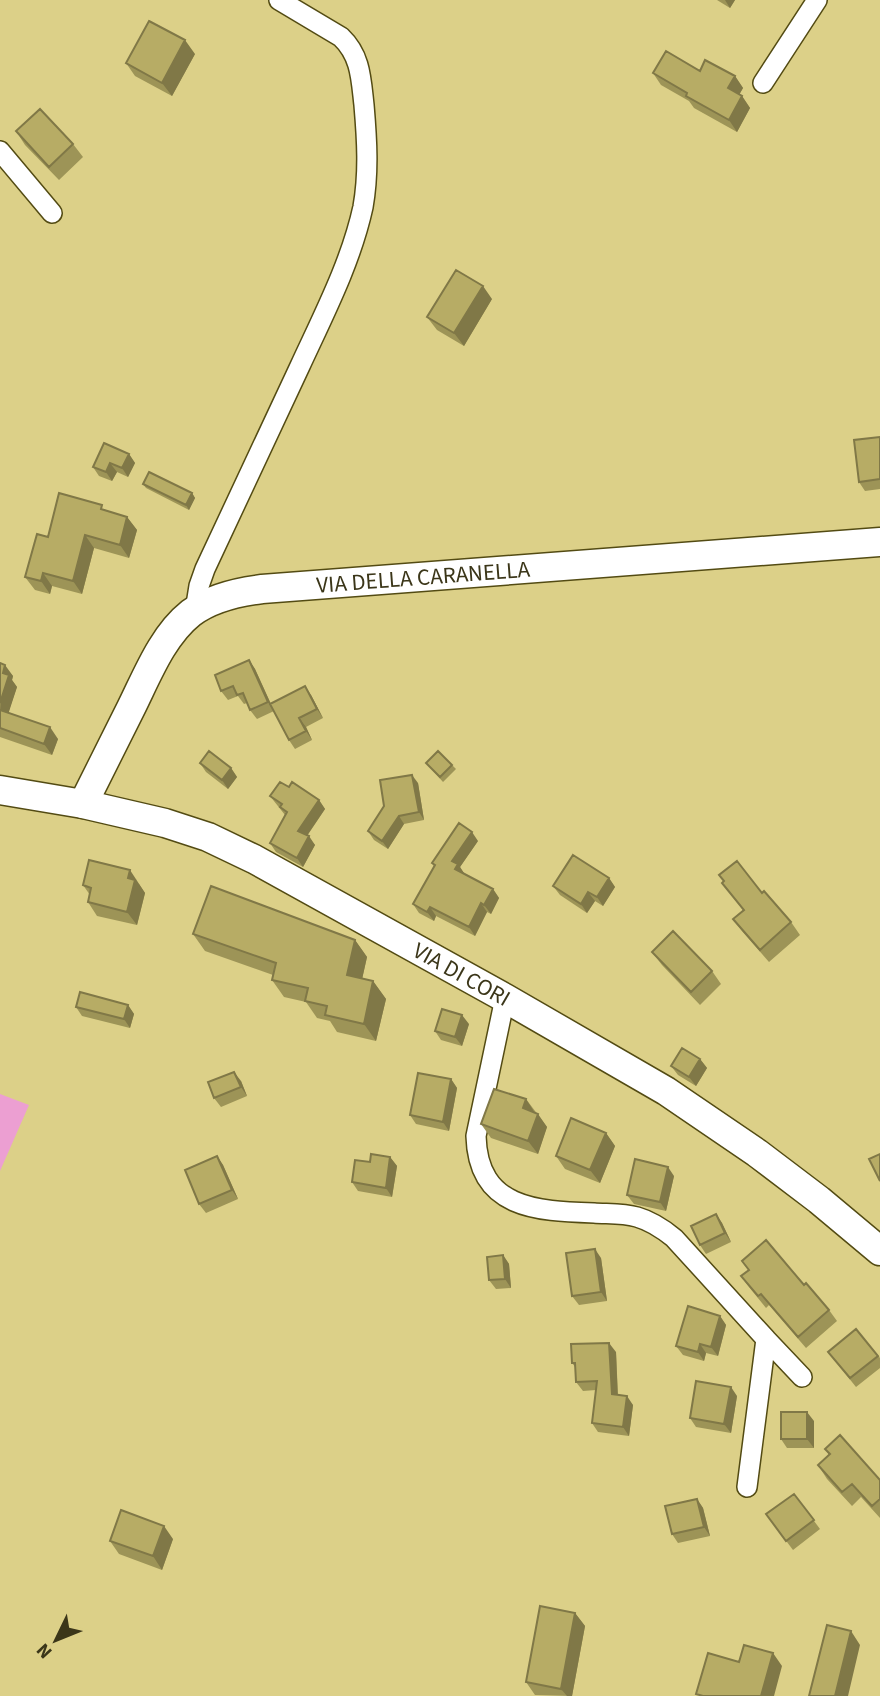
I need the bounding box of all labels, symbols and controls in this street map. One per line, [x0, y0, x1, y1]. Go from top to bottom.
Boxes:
street label: VIA DELLA CARANELLA [315, 552, 532, 601]
street label: VIA DI CORI [407, 934, 517, 1014]
north arrow [21, 1605, 91, 1675]
text: N [30, 1637, 59, 1664]

